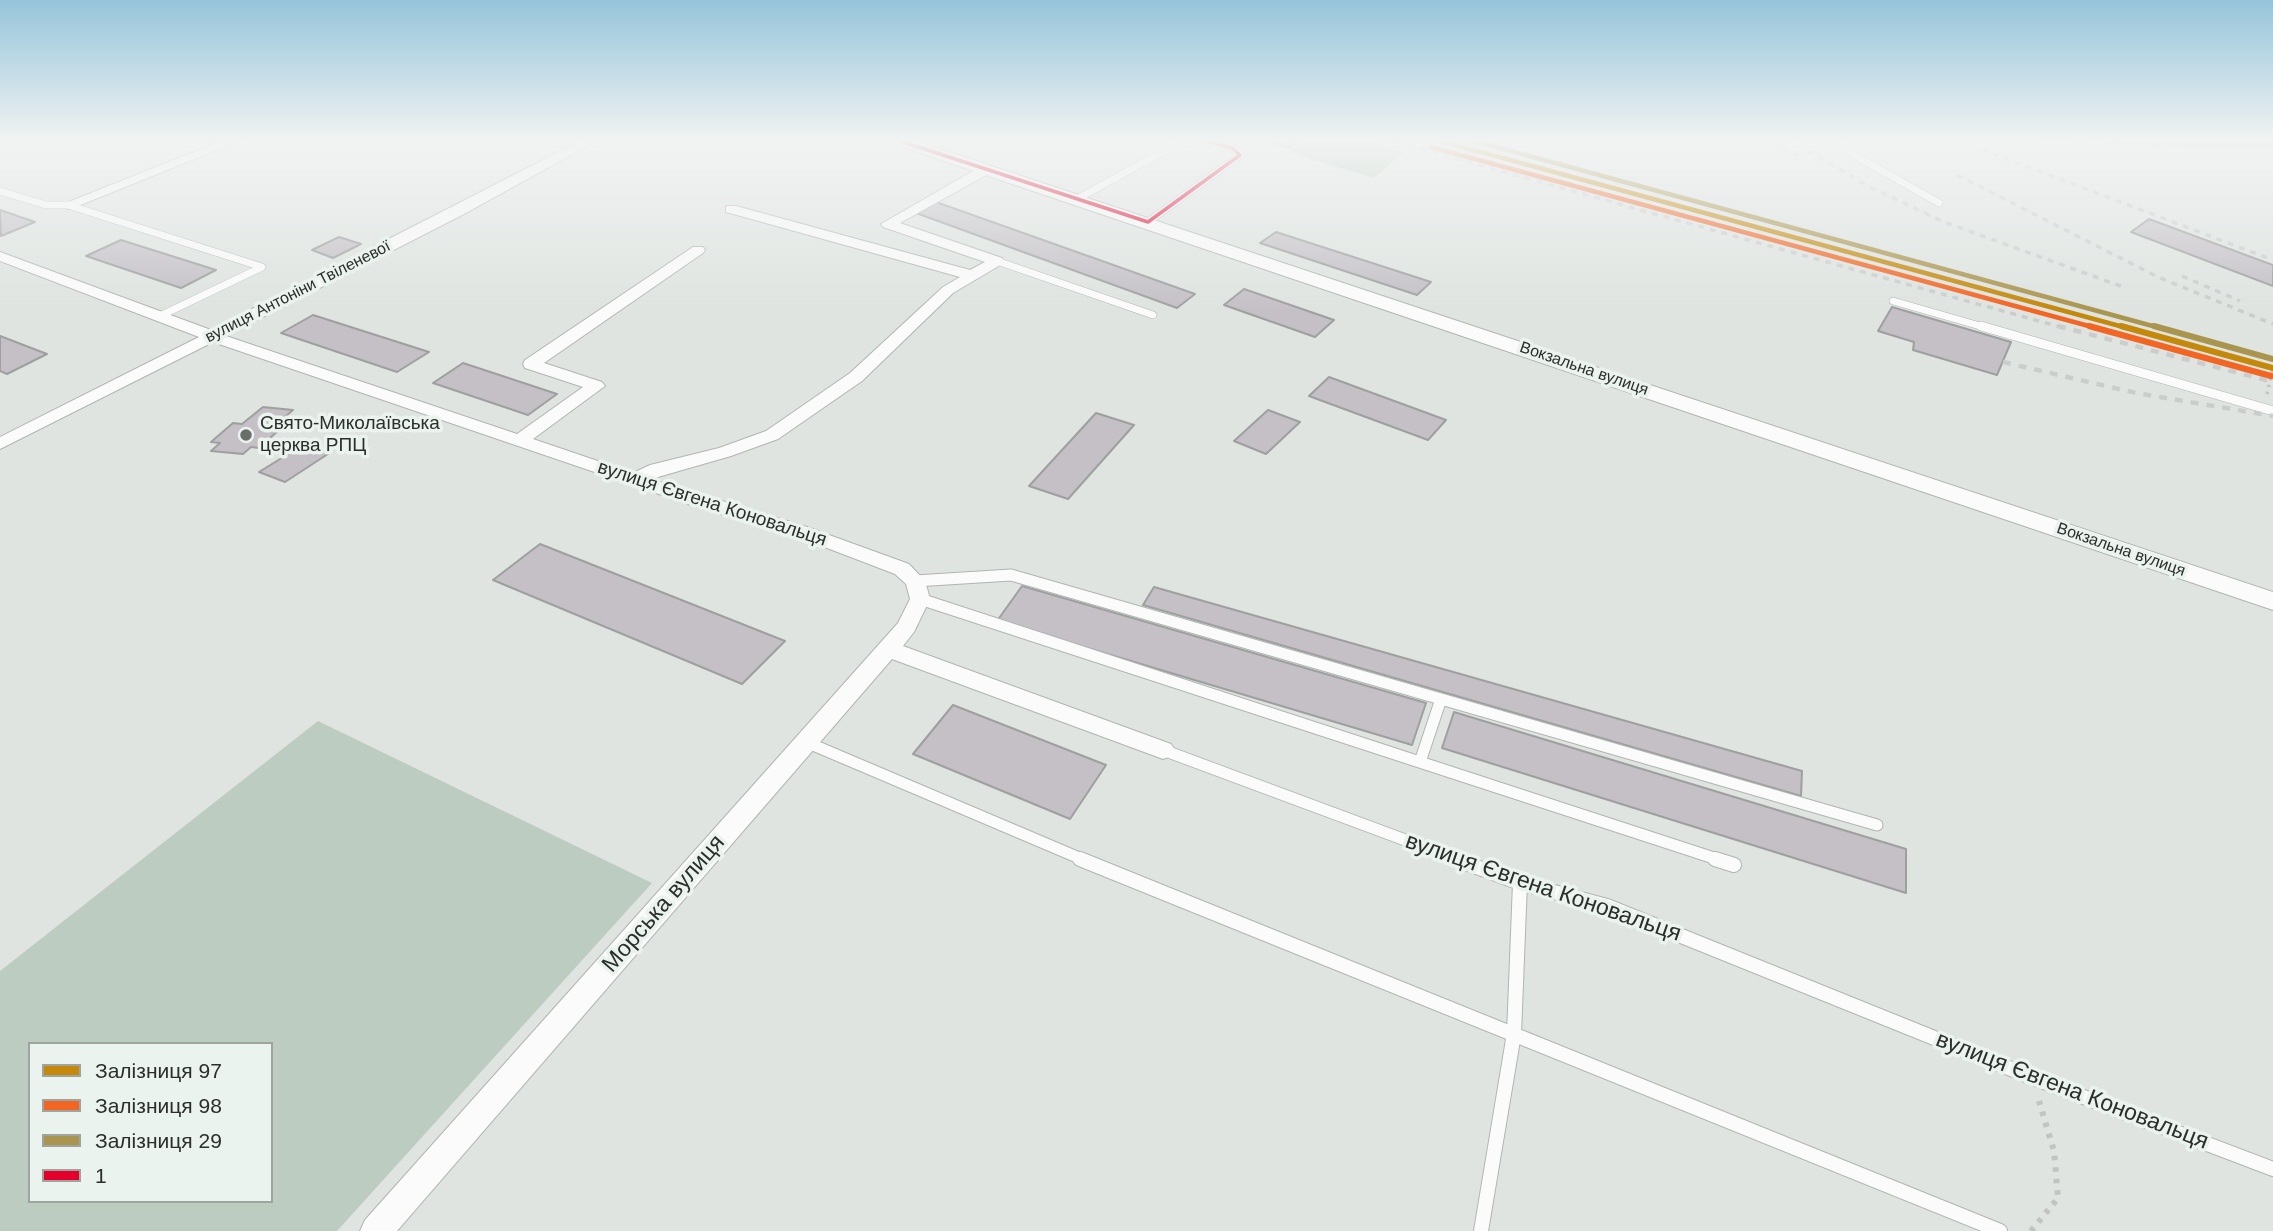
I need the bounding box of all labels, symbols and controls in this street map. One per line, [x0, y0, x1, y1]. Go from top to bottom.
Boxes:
street label: вулиця Антоніни Твіленевої [202, 237, 394, 347]
street label: Вокзальна вулиця [1517, 338, 1651, 400]
place label: Свято-Миколаївська церква РПЦ [260, 413, 440, 457]
marker: Свято-Миколаївська церква РПЦ [238, 427, 254, 443]
street label: вулиця Євгена Коновальця [595, 456, 829, 552]
street label: Вокзальна вулиця [2054, 519, 2188, 581]
street label: вулиця Євгена Коновальця [1402, 828, 1684, 948]
street label: Морська вулиця [597, 830, 731, 978]
street label: вулиця Євгена Коновальця [1932, 1026, 2212, 1156]
legend [28, 1042, 273, 1203]
text: Залізниця 97 [95, 1059, 222, 1082]
text: Залізниця 98 [95, 1094, 222, 1117]
text: Залізниця 29 [95, 1129, 222, 1152]
text: 1 [95, 1164, 107, 1187]

